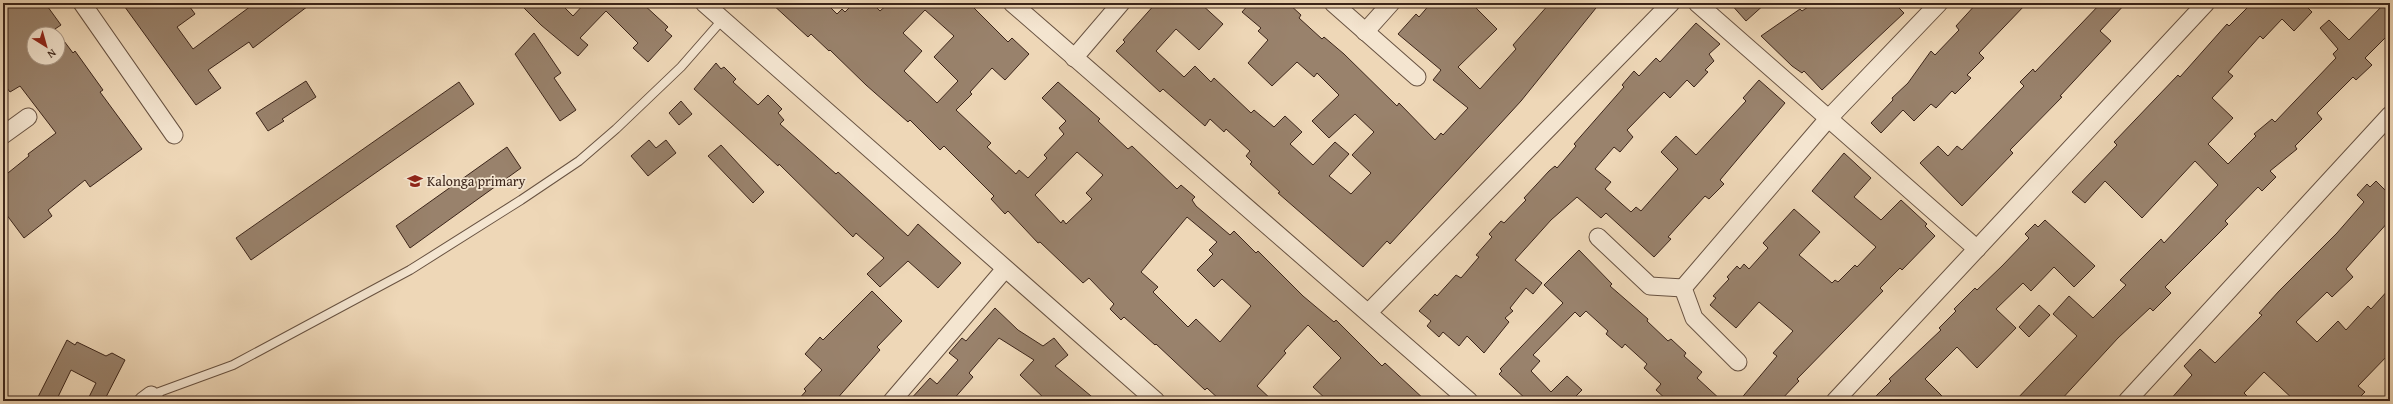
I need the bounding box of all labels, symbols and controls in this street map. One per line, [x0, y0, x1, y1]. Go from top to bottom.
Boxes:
north arrow [26, 26, 66, 66]
text: N [44, 45, 60, 63]
place label: Kalonga primary [427, 171, 526, 191]
school or university icon: Kalonga primary [406, 172, 424, 190]

